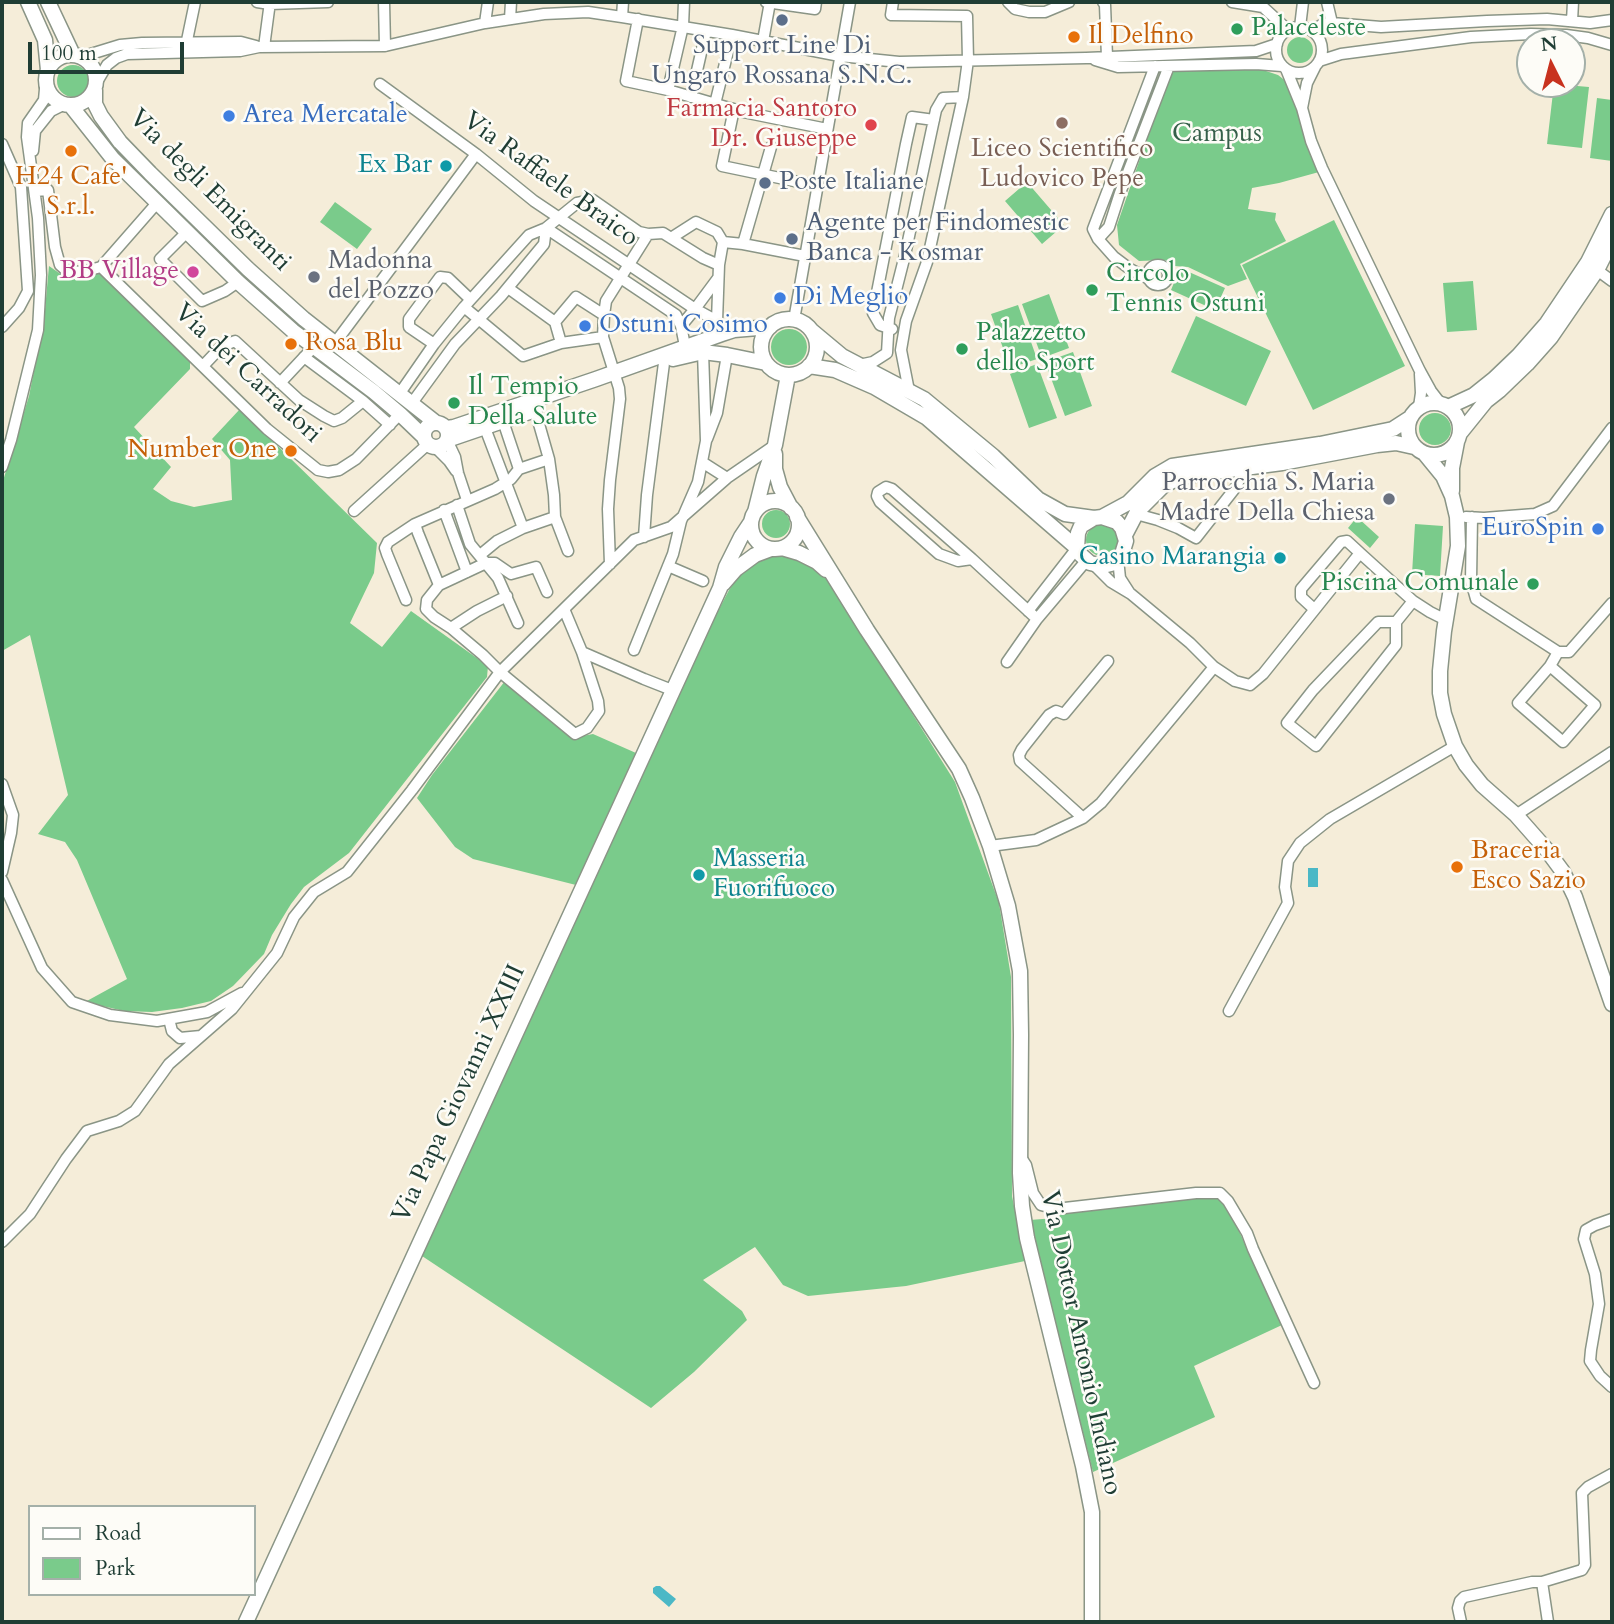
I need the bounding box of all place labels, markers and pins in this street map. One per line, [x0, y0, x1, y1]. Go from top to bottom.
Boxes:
marker: Support Line Di Ungaro Rossana S.N.C. [774, 12, 790, 28]
place label: Palaceleste [1251, 13, 1366, 45]
place label: Il Delfino [1088, 21, 1193, 53]
marker: Palaceleste [1229, 21, 1245, 37]
marker: Il Delfino [1066, 29, 1082, 45]
place label: Support Line Di Ungaro Rossana S.N.C. [652, 31, 912, 92]
place label: Farmacia Santoro Dr. Giuseppe [666, 94, 857, 156]
place label: Area Mercatale [243, 100, 408, 132]
marker: Area Mercatale [221, 108, 237, 124]
marker: Liceo Scientifico Ludovico Pepe [1054, 115, 1070, 131]
marker: Farmacia Santoro Dr. Giuseppe [863, 117, 879, 133]
place label: Liceo Scientifico Ludovico Pepe [971, 134, 1153, 196]
marker: H24 Cafe' S.r.l. [63, 143, 79, 159]
place label: Ex Bar [358, 150, 432, 182]
marker: Ex Bar [438, 158, 454, 174]
place label: H24 Cafe' S.r.l. [15, 162, 127, 224]
place label: Poste Italiane [779, 167, 924, 199]
marker: Poste Italiane [757, 175, 773, 191]
place label: Agente per Findomestic Banca - Kosmar [806, 208, 1069, 270]
marker: Agente per Findomestic Banca - Kosmar [784, 231, 800, 247]
place label: Madonna del Pozzo [328, 246, 434, 308]
place label: BB Village [59, 256, 179, 288]
place label: Circolo Tennis Ostuni [1106, 259, 1265, 320]
marker: BB Village [185, 264, 201, 280]
marker: Madonna del Pozzo [306, 269, 322, 285]
place label: Di Meglio [794, 282, 908, 314]
marker: Circolo Tennis Ostuni [1084, 282, 1100, 298]
marker: Di Meglio [772, 290, 788, 306]
place label: Ostuni Cosimo [599, 310, 768, 342]
marker: Ostuni Cosimo [577, 318, 593, 334]
place label: Palazzetto dello Sport [976, 318, 1095, 380]
place label: Rosa Blu [305, 328, 403, 360]
marker: Rosa Blu [283, 336, 299, 352]
marker: Palazzetto dello Sport [954, 341, 970, 357]
place label: Il Tempio Della Salute [468, 372, 598, 434]
marker: Il Tempio Della Salute [446, 395, 462, 411]
place label: Number One [127, 435, 277, 467]
marker: Number One [283, 443, 299, 459]
place label: Parrocchia S. Maria Madre Della Chiesa [1160, 468, 1375, 530]
marker: Parrocchia S. Maria Madre Della Chiesa [1381, 491, 1397, 507]
place label: EuroSpin [1481, 513, 1584, 545]
marker: EuroSpin [1590, 521, 1606, 537]
place label: Casino Marangia [1079, 542, 1266, 574]
marker: Casino Marangia [1272, 550, 1288, 566]
place label: Piscina Comunale [1321, 568, 1519, 600]
marker: Piscina Comunale [1525, 576, 1541, 592]
place label: Braceria Esco Sazio [1471, 836, 1586, 898]
place label: Masseria Fuorifuoco [713, 844, 835, 906]
marker: Braceria Esco Sazio [1449, 859, 1465, 875]
marker: Masseria Fuorifuoco [691, 867, 707, 883]

